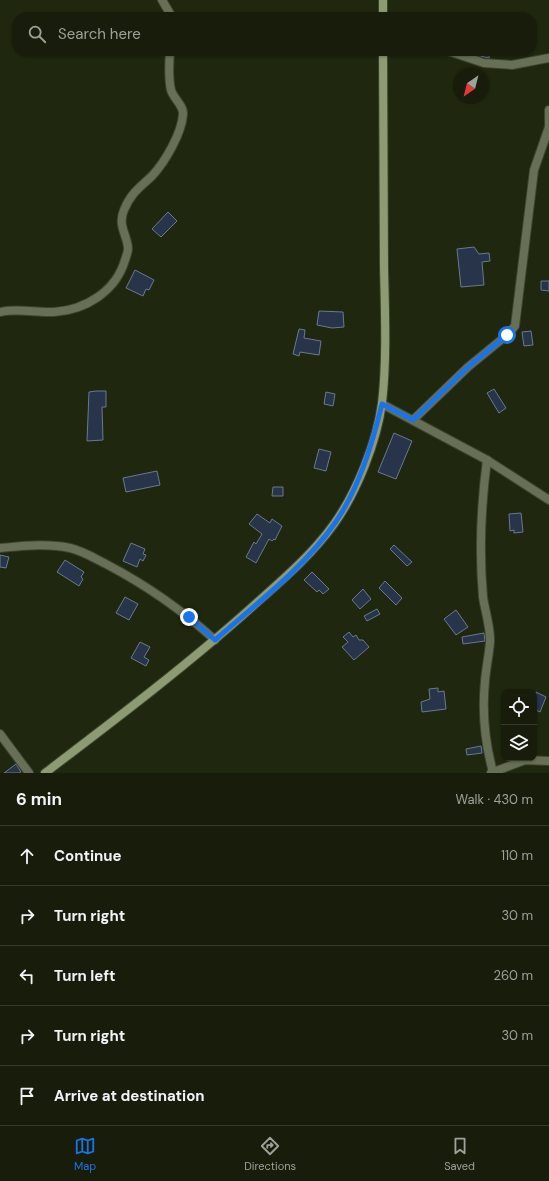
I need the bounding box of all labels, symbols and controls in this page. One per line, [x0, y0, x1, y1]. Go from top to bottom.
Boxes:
search box [12, 12, 537, 56]
icon: search [26, 23, 48, 45]
text: Search here [58, 24, 141, 44]
north arrow [453, 68, 489, 104]
route start [498, 326, 516, 344]
route end [180, 608, 198, 626]
map controls [501, 689, 537, 761]
button: locate [501, 689, 537, 725]
button: layers [501, 725, 537, 761]
text: 6 min [16, 788, 62, 810]
text: Walk · 430 m [456, 791, 533, 808]
icon: ahead [16, 845, 38, 867]
text: Continue [54, 846, 122, 866]
text: 110 m [501, 847, 533, 864]
icon: right [16, 905, 38, 927]
text: Turn right [54, 906, 125, 926]
text: 30 m [501, 907, 533, 924]
icon: left [16, 965, 38, 987]
text: Turn left [54, 966, 115, 986]
text: 260 m [493, 967, 533, 984]
icon: right [16, 1025, 38, 1047]
text: Turn right [54, 1026, 125, 1046]
text: 30 m [501, 1027, 533, 1044]
icon: arrive [16, 1085, 38, 1107]
text: Arrive at destination [54, 1086, 205, 1106]
tab: Map [74, 1135, 96, 1173]
tab: Directions [244, 1135, 296, 1173]
tab: Saved [444, 1135, 475, 1173]

